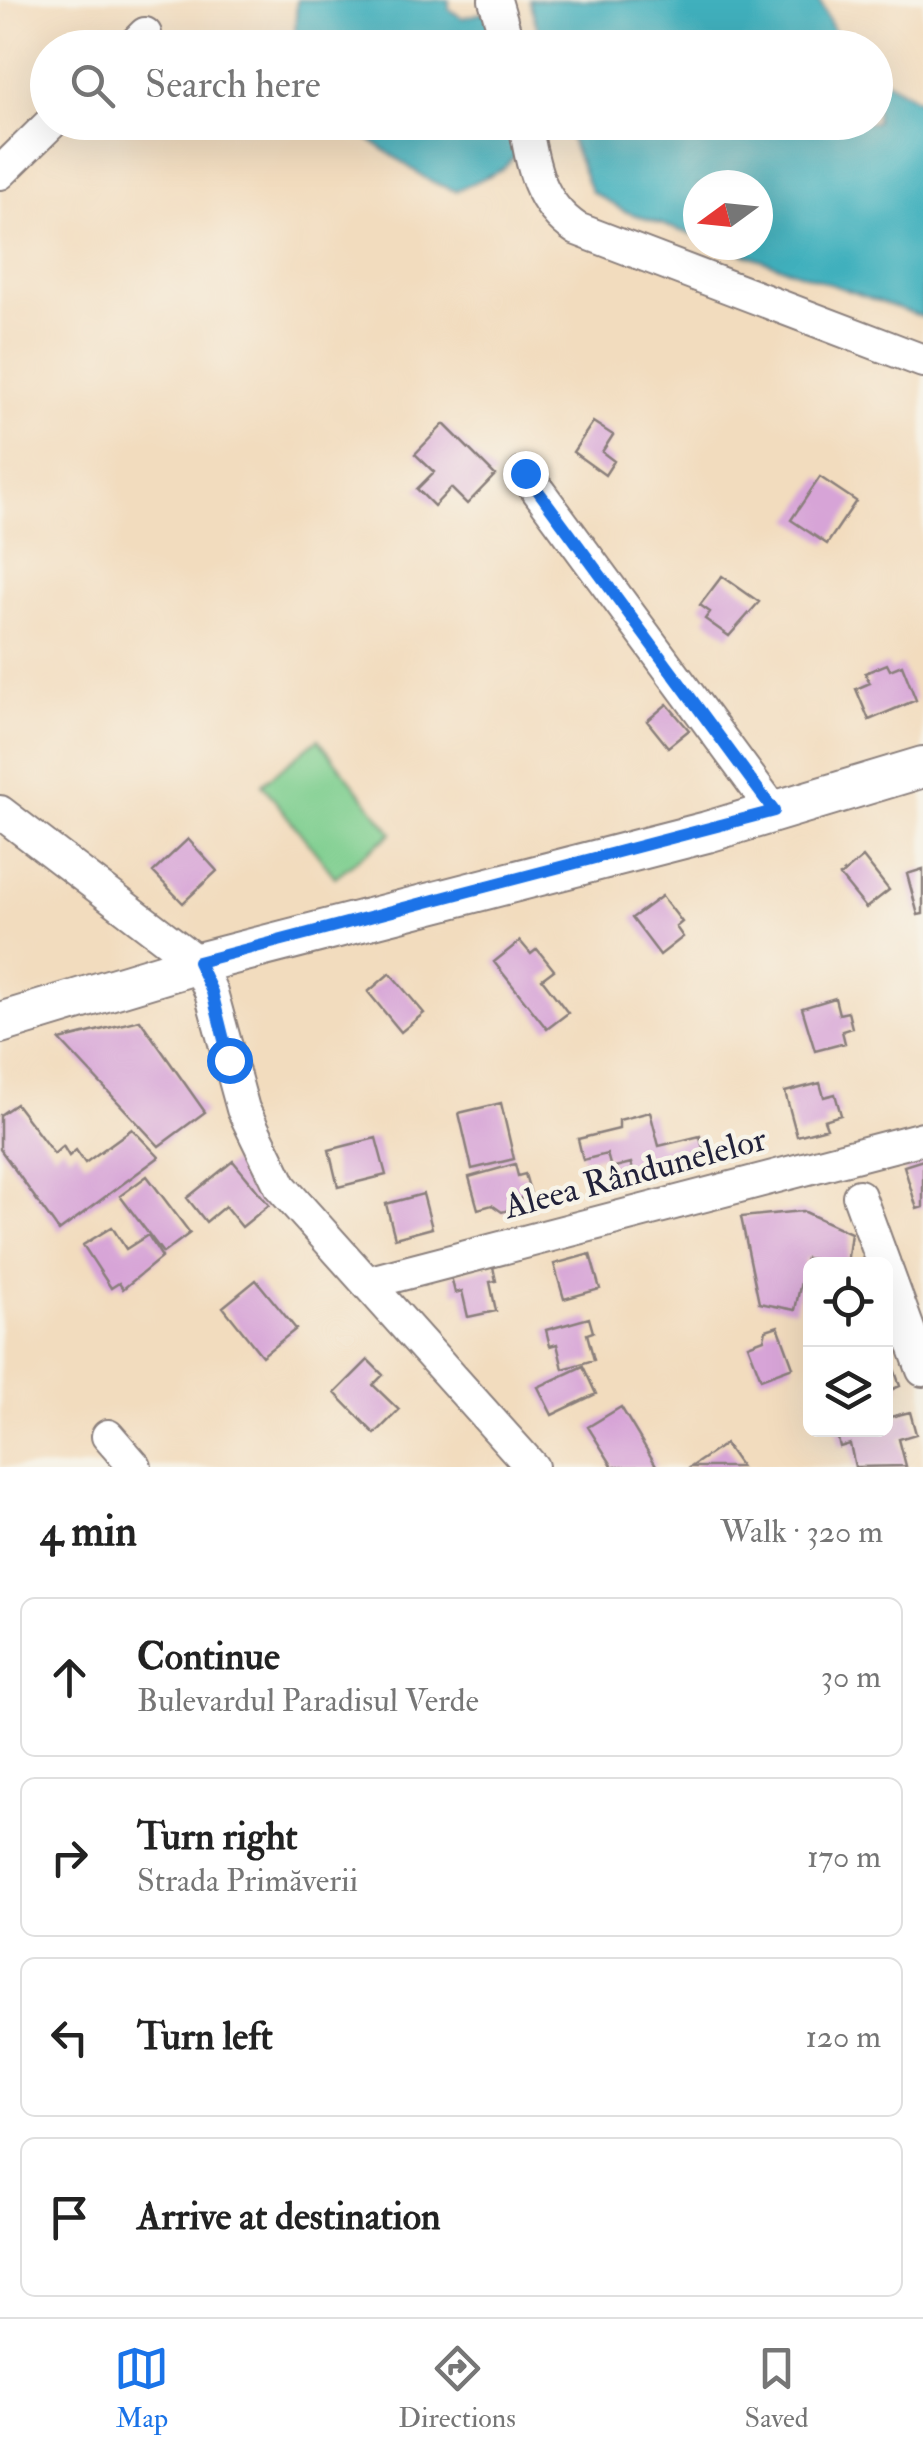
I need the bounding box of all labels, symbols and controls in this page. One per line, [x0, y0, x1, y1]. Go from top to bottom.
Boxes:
search box [30, 30, 893, 140]
icon: search [65, 58, 120, 113]
text: Search here [145, 61, 321, 109]
north arrow [683, 170, 773, 260]
route end [503, 451, 549, 497]
route start [207, 1038, 253, 1084]
street label: Aleea Rândunelelor [498, 1117, 771, 1229]
map controls [803, 1257, 893, 1437]
button: locate [803, 1257, 893, 1347]
button: layers [803, 1347, 893, 1437]
text: 4 min [40, 1506, 137, 1558]
text: Walk · 320 m [720, 1512, 883, 1552]
text: Continue [137, 1633, 280, 1681]
icon: ahead [42, 1650, 97, 1705]
text: 30 m [821, 1657, 881, 1697]
text: Bulevardul Paradisul Verde [137, 1681, 479, 1721]
text: Turn right [137, 1813, 298, 1861]
icon: right [42, 1830, 97, 1885]
text: 170 m [807, 1837, 881, 1877]
text: Strada Primăverii [137, 1861, 358, 1901]
icon: left [42, 2010, 97, 2065]
text: Turn left [137, 2013, 273, 2061]
text: 120 m [805, 2017, 881, 2057]
icon: arrive [42, 2190, 97, 2245]
text: Arrive at destination [137, 2193, 441, 2241]
tab: Map [114, 2341, 169, 2436]
tab: Directions [398, 2341, 516, 2436]
tab: Saved [745, 2341, 809, 2436]

